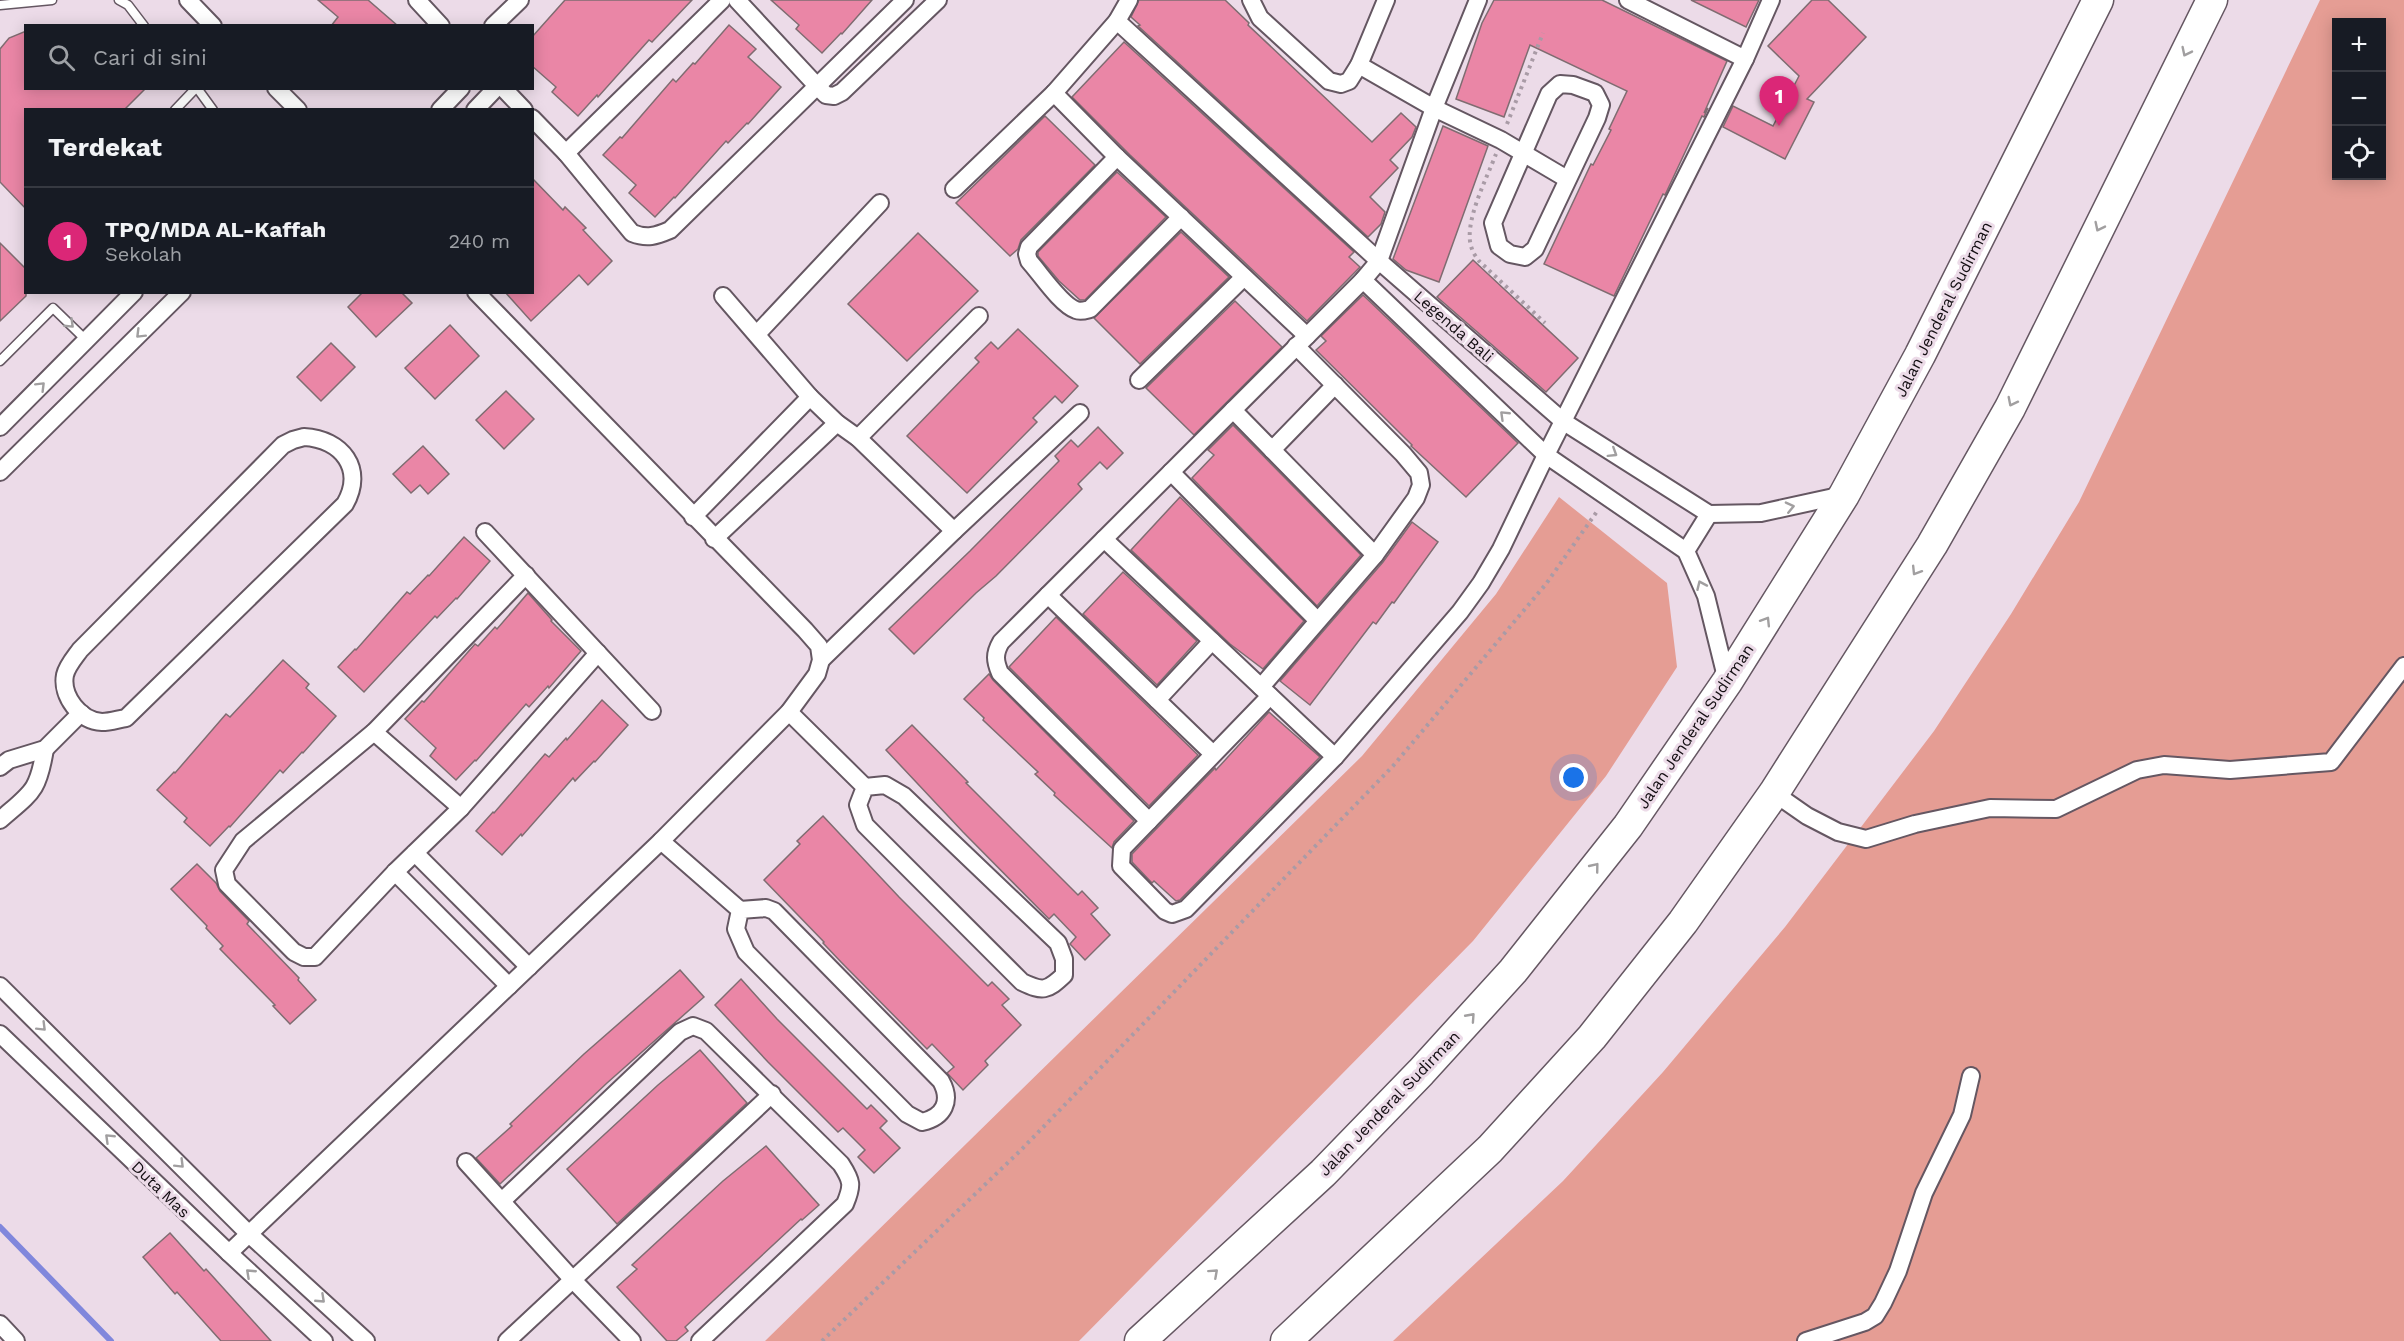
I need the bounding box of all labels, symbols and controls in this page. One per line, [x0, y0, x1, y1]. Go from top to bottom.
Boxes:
map controls [2332, 18, 2386, 180]
button: + [2332, 18, 2386, 72]
search box [24, 24, 534, 90]
icon: search [45, 41, 78, 74]
text: Cari di sini [93, 45, 207, 70]
one-way arrow [2181, 46, 2193, 57]
button: − [2332, 72, 2386, 126]
pin: 1 [1760, 76, 1798, 126]
button: locate [2332, 126, 2386, 180]
text: Terdekat [48, 132, 162, 162]
text: TPQ/MDA AL-Kaffah [105, 217, 326, 242]
street label: Jalan Jenderal Sudirman [1891, 218, 1996, 400]
one-way arrow [2095, 221, 2106, 232]
text: 1 [63, 229, 72, 253]
text: 240 m [448, 229, 510, 253]
text: Sekolah [105, 242, 182, 266]
street label: Legenda Bali [1410, 287, 1497, 366]
one-way arrow [63, 317, 74, 328]
one-way arrow [137, 326, 148, 337]
one-way arrow [34, 382, 45, 393]
one-way arrow [2008, 395, 2020, 406]
one-way arrow [1500, 411, 1510, 422]
one-way arrow [1607, 446, 1617, 458]
one-way arrow [1785, 501, 1795, 514]
one-way arrow [1911, 565, 1923, 575]
one-way arrow [1697, 581, 1709, 592]
one-way arrow [1758, 616, 1769, 627]
street label: Jalan Jenderal Sudirman [1633, 640, 1758, 812]
your location [1559, 763, 1588, 792]
one-way arrow [1588, 863, 1599, 874]
one-way arrow [1464, 1013, 1475, 1024]
one-way arrow [35, 1020, 45, 1031]
street label: Jalan Jenderal Sudirman [1315, 1027, 1464, 1180]
one-way arrow [105, 1135, 116, 1146]
street label: Duta Mas [128, 1157, 194, 1222]
one-way arrow [172, 1157, 183, 1168]
one-way arrow [246, 1269, 257, 1280]
one-way arrow [1207, 1269, 1217, 1280]
one-way arrow [314, 1292, 325, 1303]

